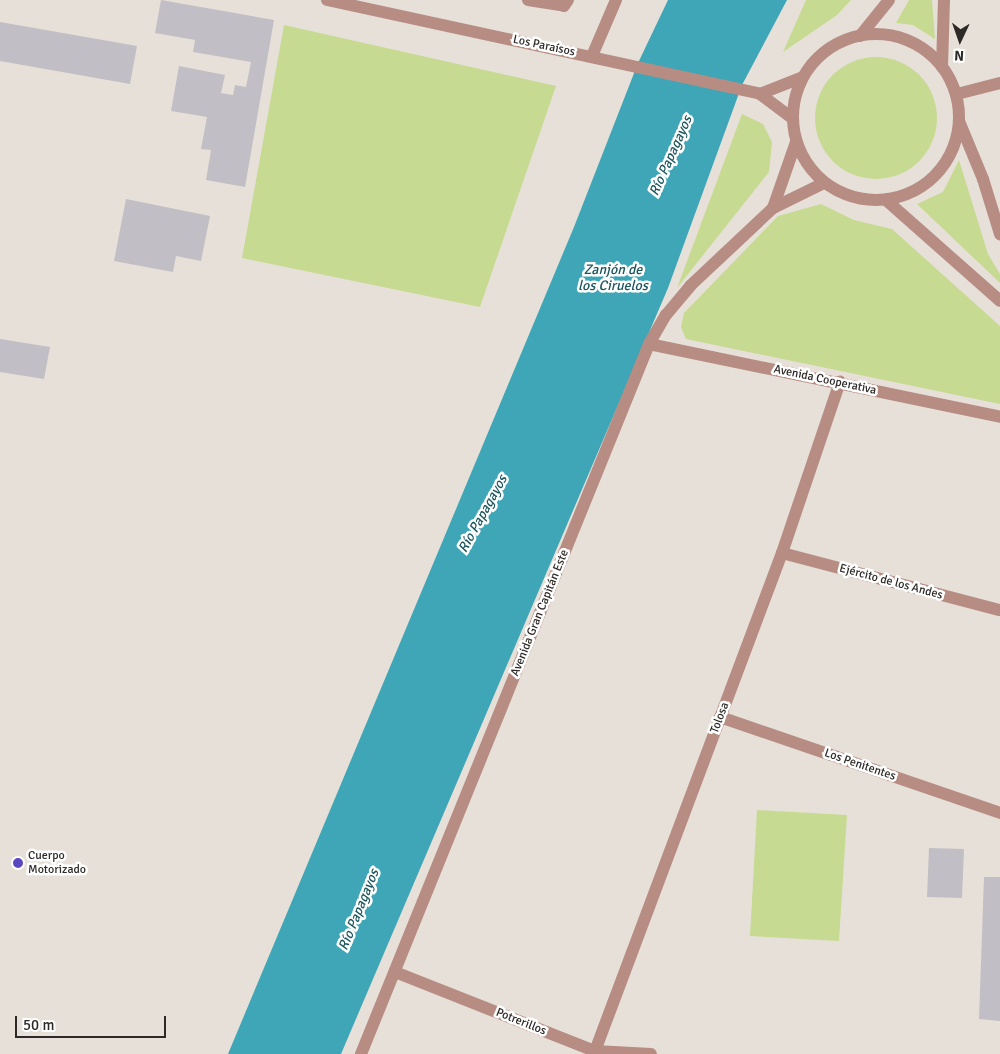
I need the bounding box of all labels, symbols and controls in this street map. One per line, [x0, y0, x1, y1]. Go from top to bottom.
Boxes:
north arrow [935, 15, 985, 65]
street label: Los Paraísos [512, 32, 576, 60]
text: N [954, 47, 965, 64]
water label: Río Papagayos [646, 113, 696, 199]
water label: Zanjón de los Ciruelos [578, 262, 648, 294]
street label: Avenida Cooperativa [772, 362, 878, 398]
water label: Río Papagayos [455, 472, 511, 556]
street label: Avenida Gran Capitán Este [508, 548, 572, 678]
street label: Ejército de los Andes [838, 561, 944, 603]
street label: Tolosa [708, 700, 732, 736]
street label: Los Penitentes [823, 746, 897, 784]
place label: Cuerpo Motorizado [28, 849, 86, 877]
marker: Cuerpo Motorizado [12, 857, 24, 869]
water label: Río Papagayos [335, 867, 383, 953]
street label: Potrerillos [494, 1005, 548, 1039]
scale bar [18, 1006, 169, 1038]
text: 50 m [23, 1016, 54, 1034]

